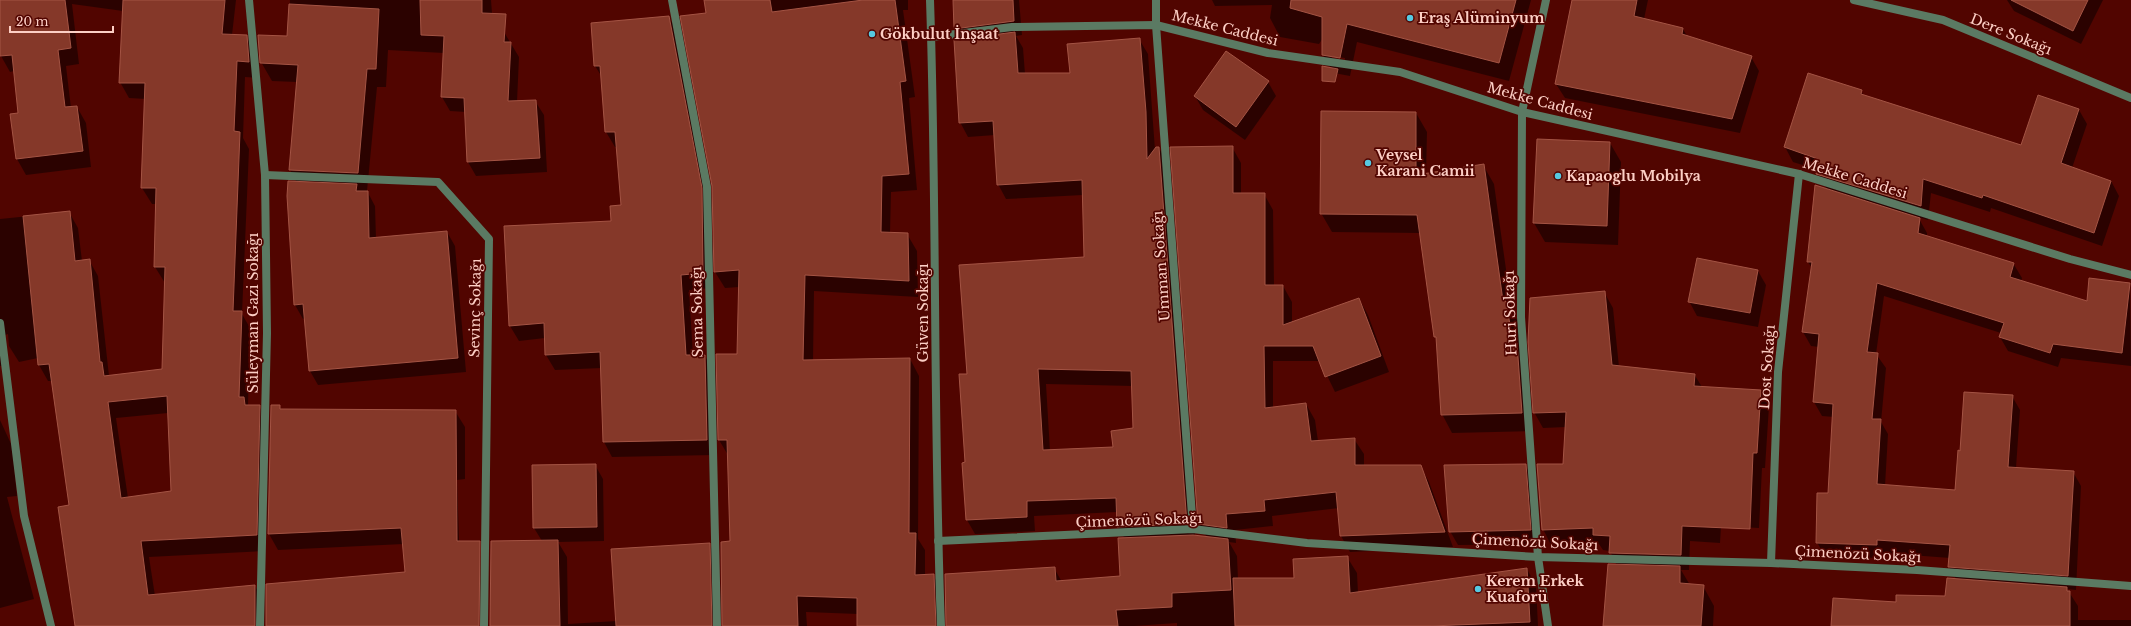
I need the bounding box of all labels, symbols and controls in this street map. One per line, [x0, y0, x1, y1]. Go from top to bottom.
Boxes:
street label: Mekke Caddesi [1170, 6, 1280, 50]
scale bar [10, 8, 113, 34]
place label: Eraş Alüminyum [1418, 9, 1545, 27]
street label: Dere Sokağı [1967, 9, 2055, 59]
marker: Eraş Alüminyum [1405, 13, 1415, 23]
text: 20 m [16, 14, 48, 29]
place label: Gökbulut İnşaat [880, 25, 999, 43]
marker: Gökbulut İnşaat [867, 29, 877, 39]
street label: Mekke Caddesi [1485, 78, 1595, 124]
place label: Veysel Karani Camii [1375, 146, 1475, 180]
street label: Mekke Caddesi [1800, 153, 1910, 203]
marker: Veysel Karani Camii [1363, 158, 1373, 168]
place label: Kapaoglu Mobilya [1566, 167, 1701, 185]
marker: Kapaoglu Mobilya [1553, 171, 1563, 181]
street label: Umman Sokağı [1148, 210, 1174, 322]
street label: Süleyman Gazi Sokağı [244, 233, 262, 393]
street label: Sevinç Sokağı [465, 258, 485, 358]
street label: Güven Sokağı [914, 263, 932, 363]
street label: Sema Sokağı [687, 266, 707, 358]
street label: Huri Sokağı [1500, 270, 1520, 356]
street label: Dost Sokağı [1755, 324, 1779, 410]
street label: Çimenözü Sokağı [1075, 509, 1203, 531]
street label: Çimenözü Sokağı [1471, 530, 1599, 554]
street label: Çimenözü Sokağı [1794, 542, 1922, 566]
place label: Kerem Erkek Kuaforü [1486, 572, 1584, 606]
marker: Kerem Erkek Kuaforü [1473, 584, 1483, 594]

